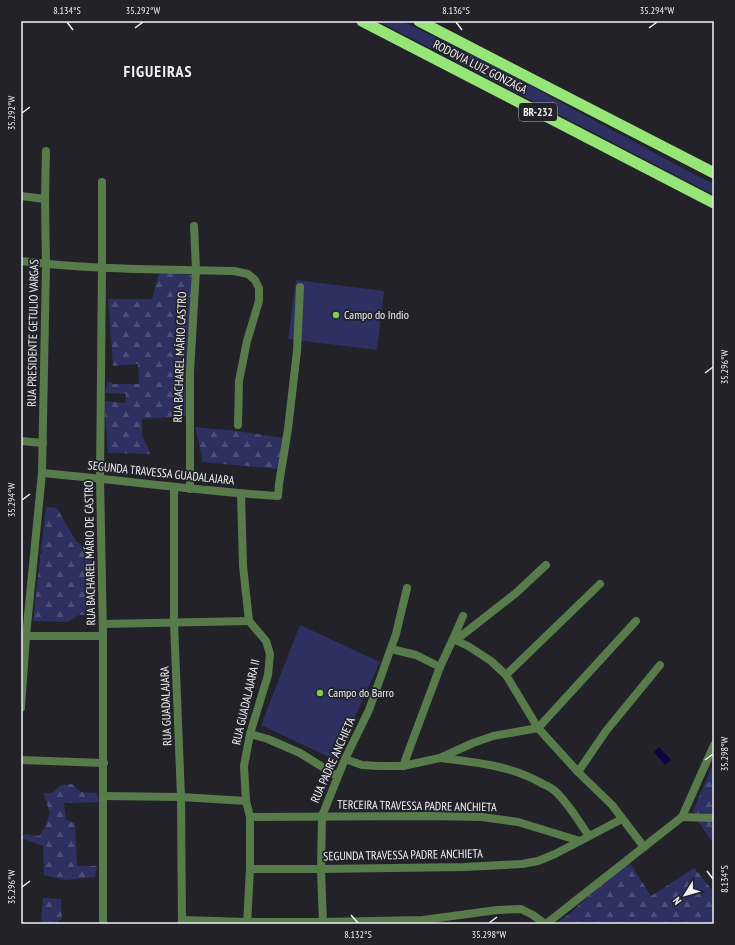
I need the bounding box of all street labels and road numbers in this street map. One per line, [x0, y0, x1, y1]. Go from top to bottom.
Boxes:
street label: RODOVIA LUIZ GONZAGA [431, 36, 530, 97]
road number: BR-232 [519, 103, 557, 121]
street label: RUA PRESIDENTE GETULIO VARGAS [24, 259, 41, 407]
street label: RUA BACHAREL MÁRIO CASTRO [170, 291, 189, 423]
street label: SEGUNDA TRAVESSA GUADALAJARA [87, 457, 235, 488]
street label: RUA BACHAREL MÁRIO DE CASTRO [81, 480, 98, 626]
street label: RUA GUADALAJARA II [228, 658, 263, 746]
street label: RUA GUADALAJARA [157, 666, 174, 746]
street label: RUA PADRE ANCHIETA [307, 714, 358, 805]
street label: TERCEIRA TRAVESSA PADRE ANCHIETA [337, 797, 497, 814]
street label: SEGUNDA TRAVESSA PADRE ANCHIETA [323, 846, 483, 863]

